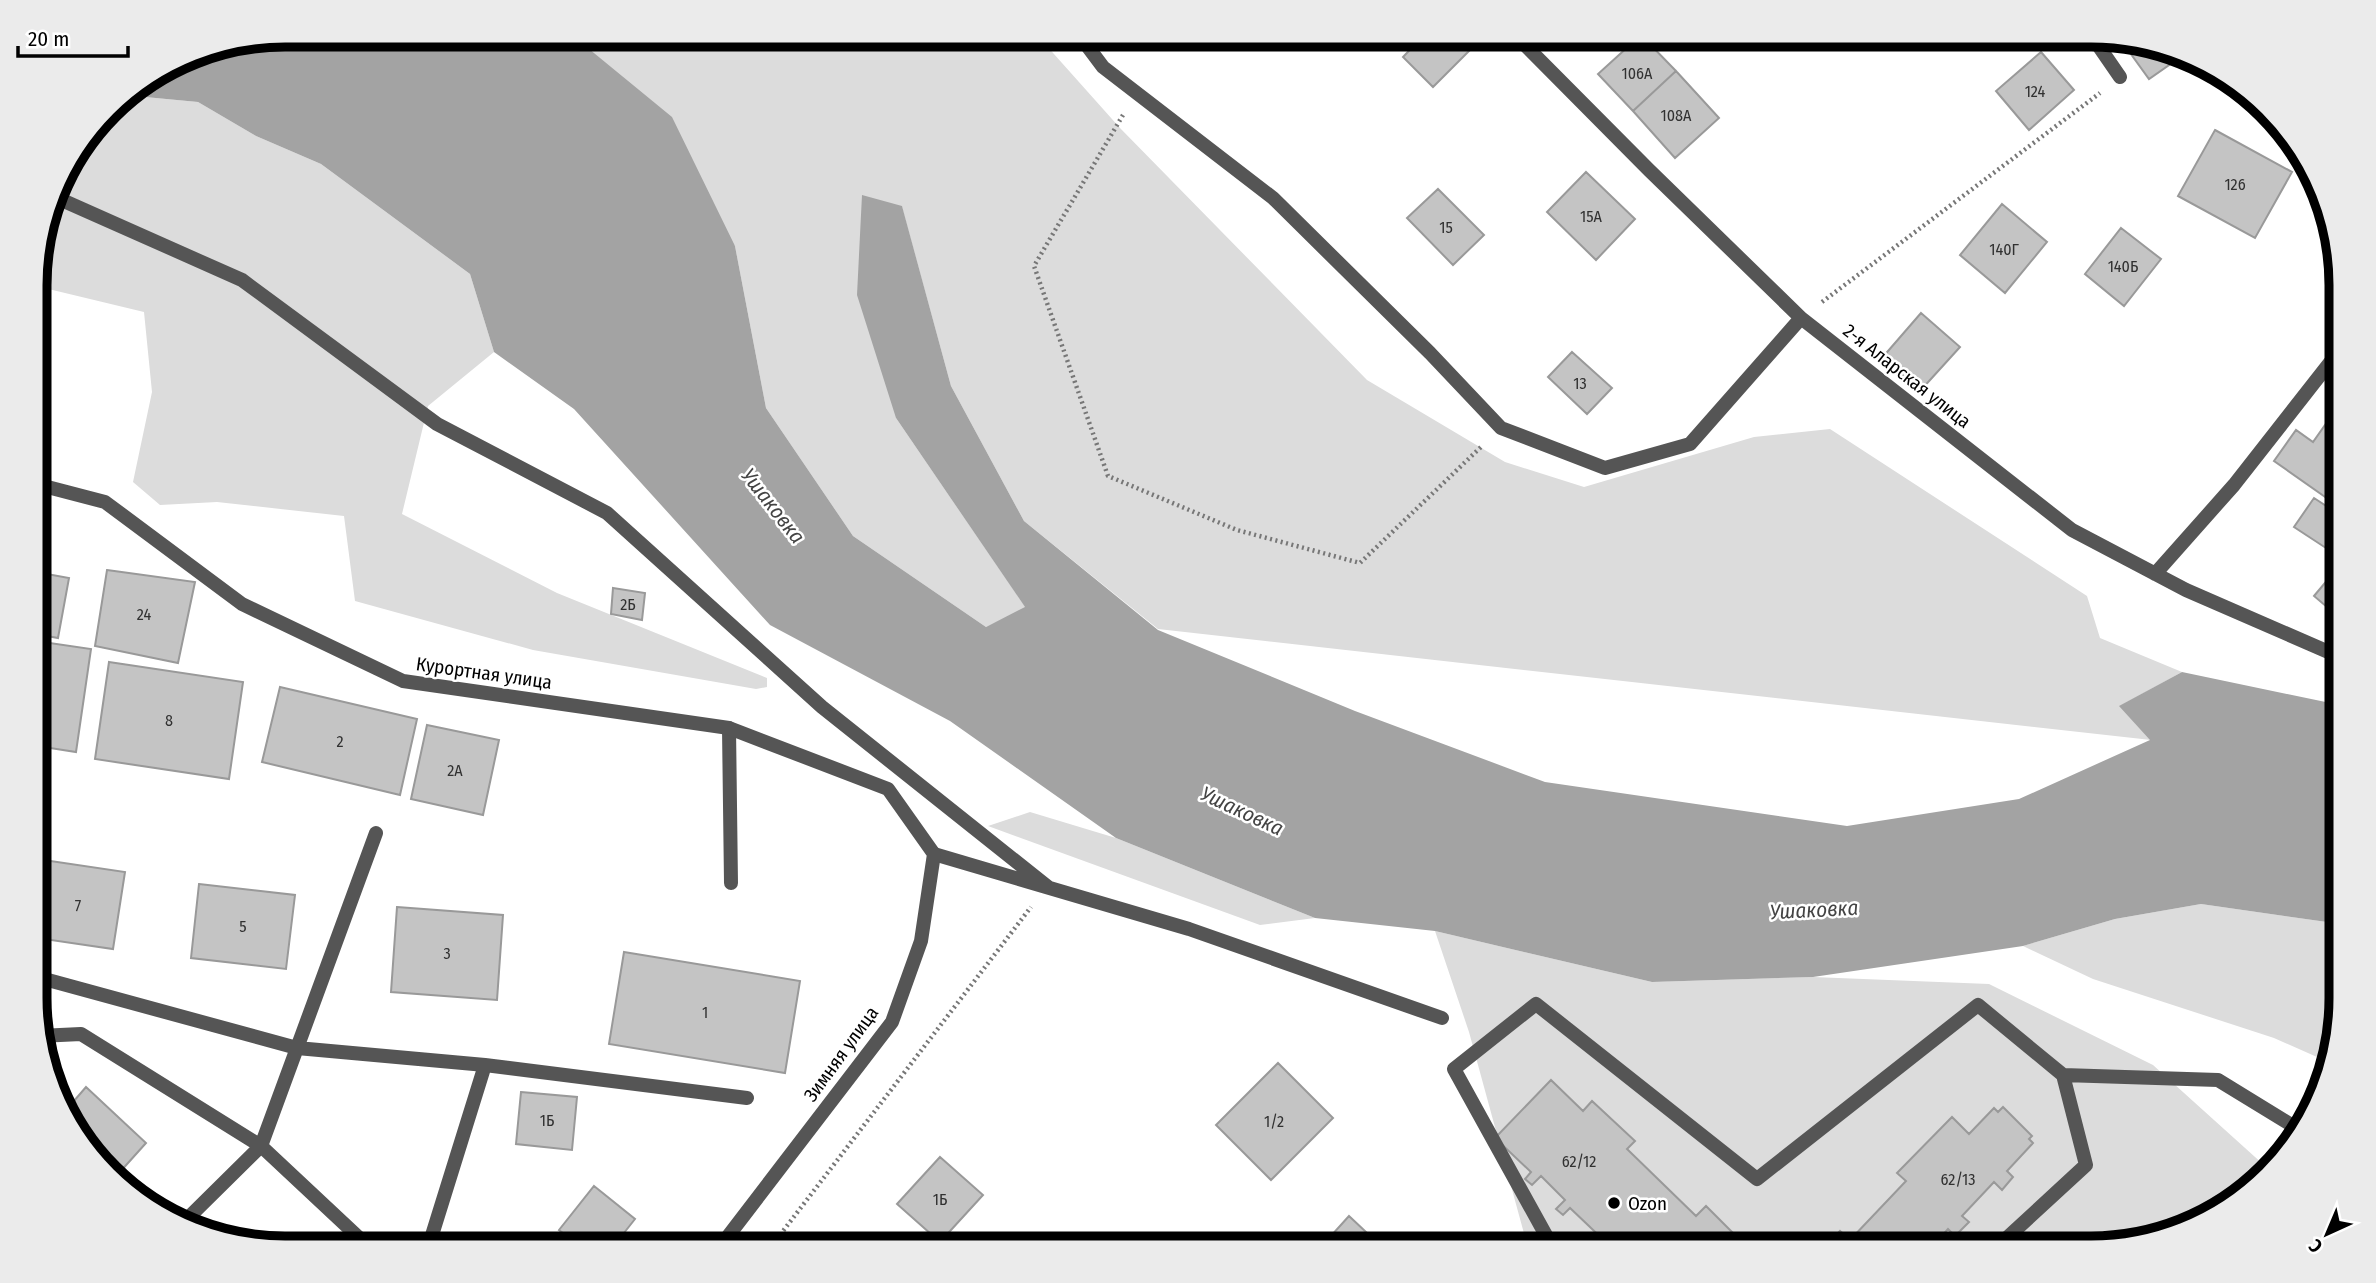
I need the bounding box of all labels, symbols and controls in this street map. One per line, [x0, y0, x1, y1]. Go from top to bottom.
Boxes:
scale bar [18, 14, 128, 58]
text: 20 m [28, 26, 69, 52]
house number: 106А [1622, 64, 1653, 83]
house number: 124 [2025, 82, 2046, 101]
house number: 108А [1661, 106, 1692, 125]
house number: 126 [2224, 175, 2246, 194]
house number: 15А [1580, 207, 1603, 226]
house number: 15 [1439, 218, 1453, 237]
house number: 140Г [1989, 240, 2019, 259]
house number: 140Б [2108, 257, 2138, 276]
street label: 2-я Аларская улица [1839, 319, 1975, 433]
house number: 13 [1573, 374, 1587, 393]
water label: Ушаковка [736, 463, 810, 549]
house number: 2Б [620, 595, 636, 614]
house number: 24 [137, 605, 151, 624]
street label: Курортная улица [415, 652, 553, 694]
house number: 8 [165, 711, 173, 730]
house number: 2 [336, 732, 344, 751]
house number: 2А [447, 761, 463, 780]
water label: Ушаковка [1196, 781, 1288, 841]
water label: Ушаковка [1769, 895, 1859, 925]
house number: 7 [75, 896, 82, 915]
house number: 5 [239, 917, 247, 936]
house number: 3 [443, 944, 451, 963]
street label: Зимняя улица [799, 1002, 883, 1106]
house number: 1 [702, 1003, 708, 1022]
house number: 1Б [540, 1111, 554, 1130]
house number: 1/2 [1264, 1112, 1284, 1131]
house number: 62/12 [1562, 1152, 1596, 1171]
house number: 62/13 [1941, 1170, 1975, 1189]
house number: 1Б [933, 1190, 947, 1209]
place label: Ozon [1628, 1192, 1667, 1215]
marker: Ozon [1606, 1195, 1622, 1211]
north arrow [2292, 1199, 2362, 1269]
text: С [2304, 1234, 2327, 1258]

